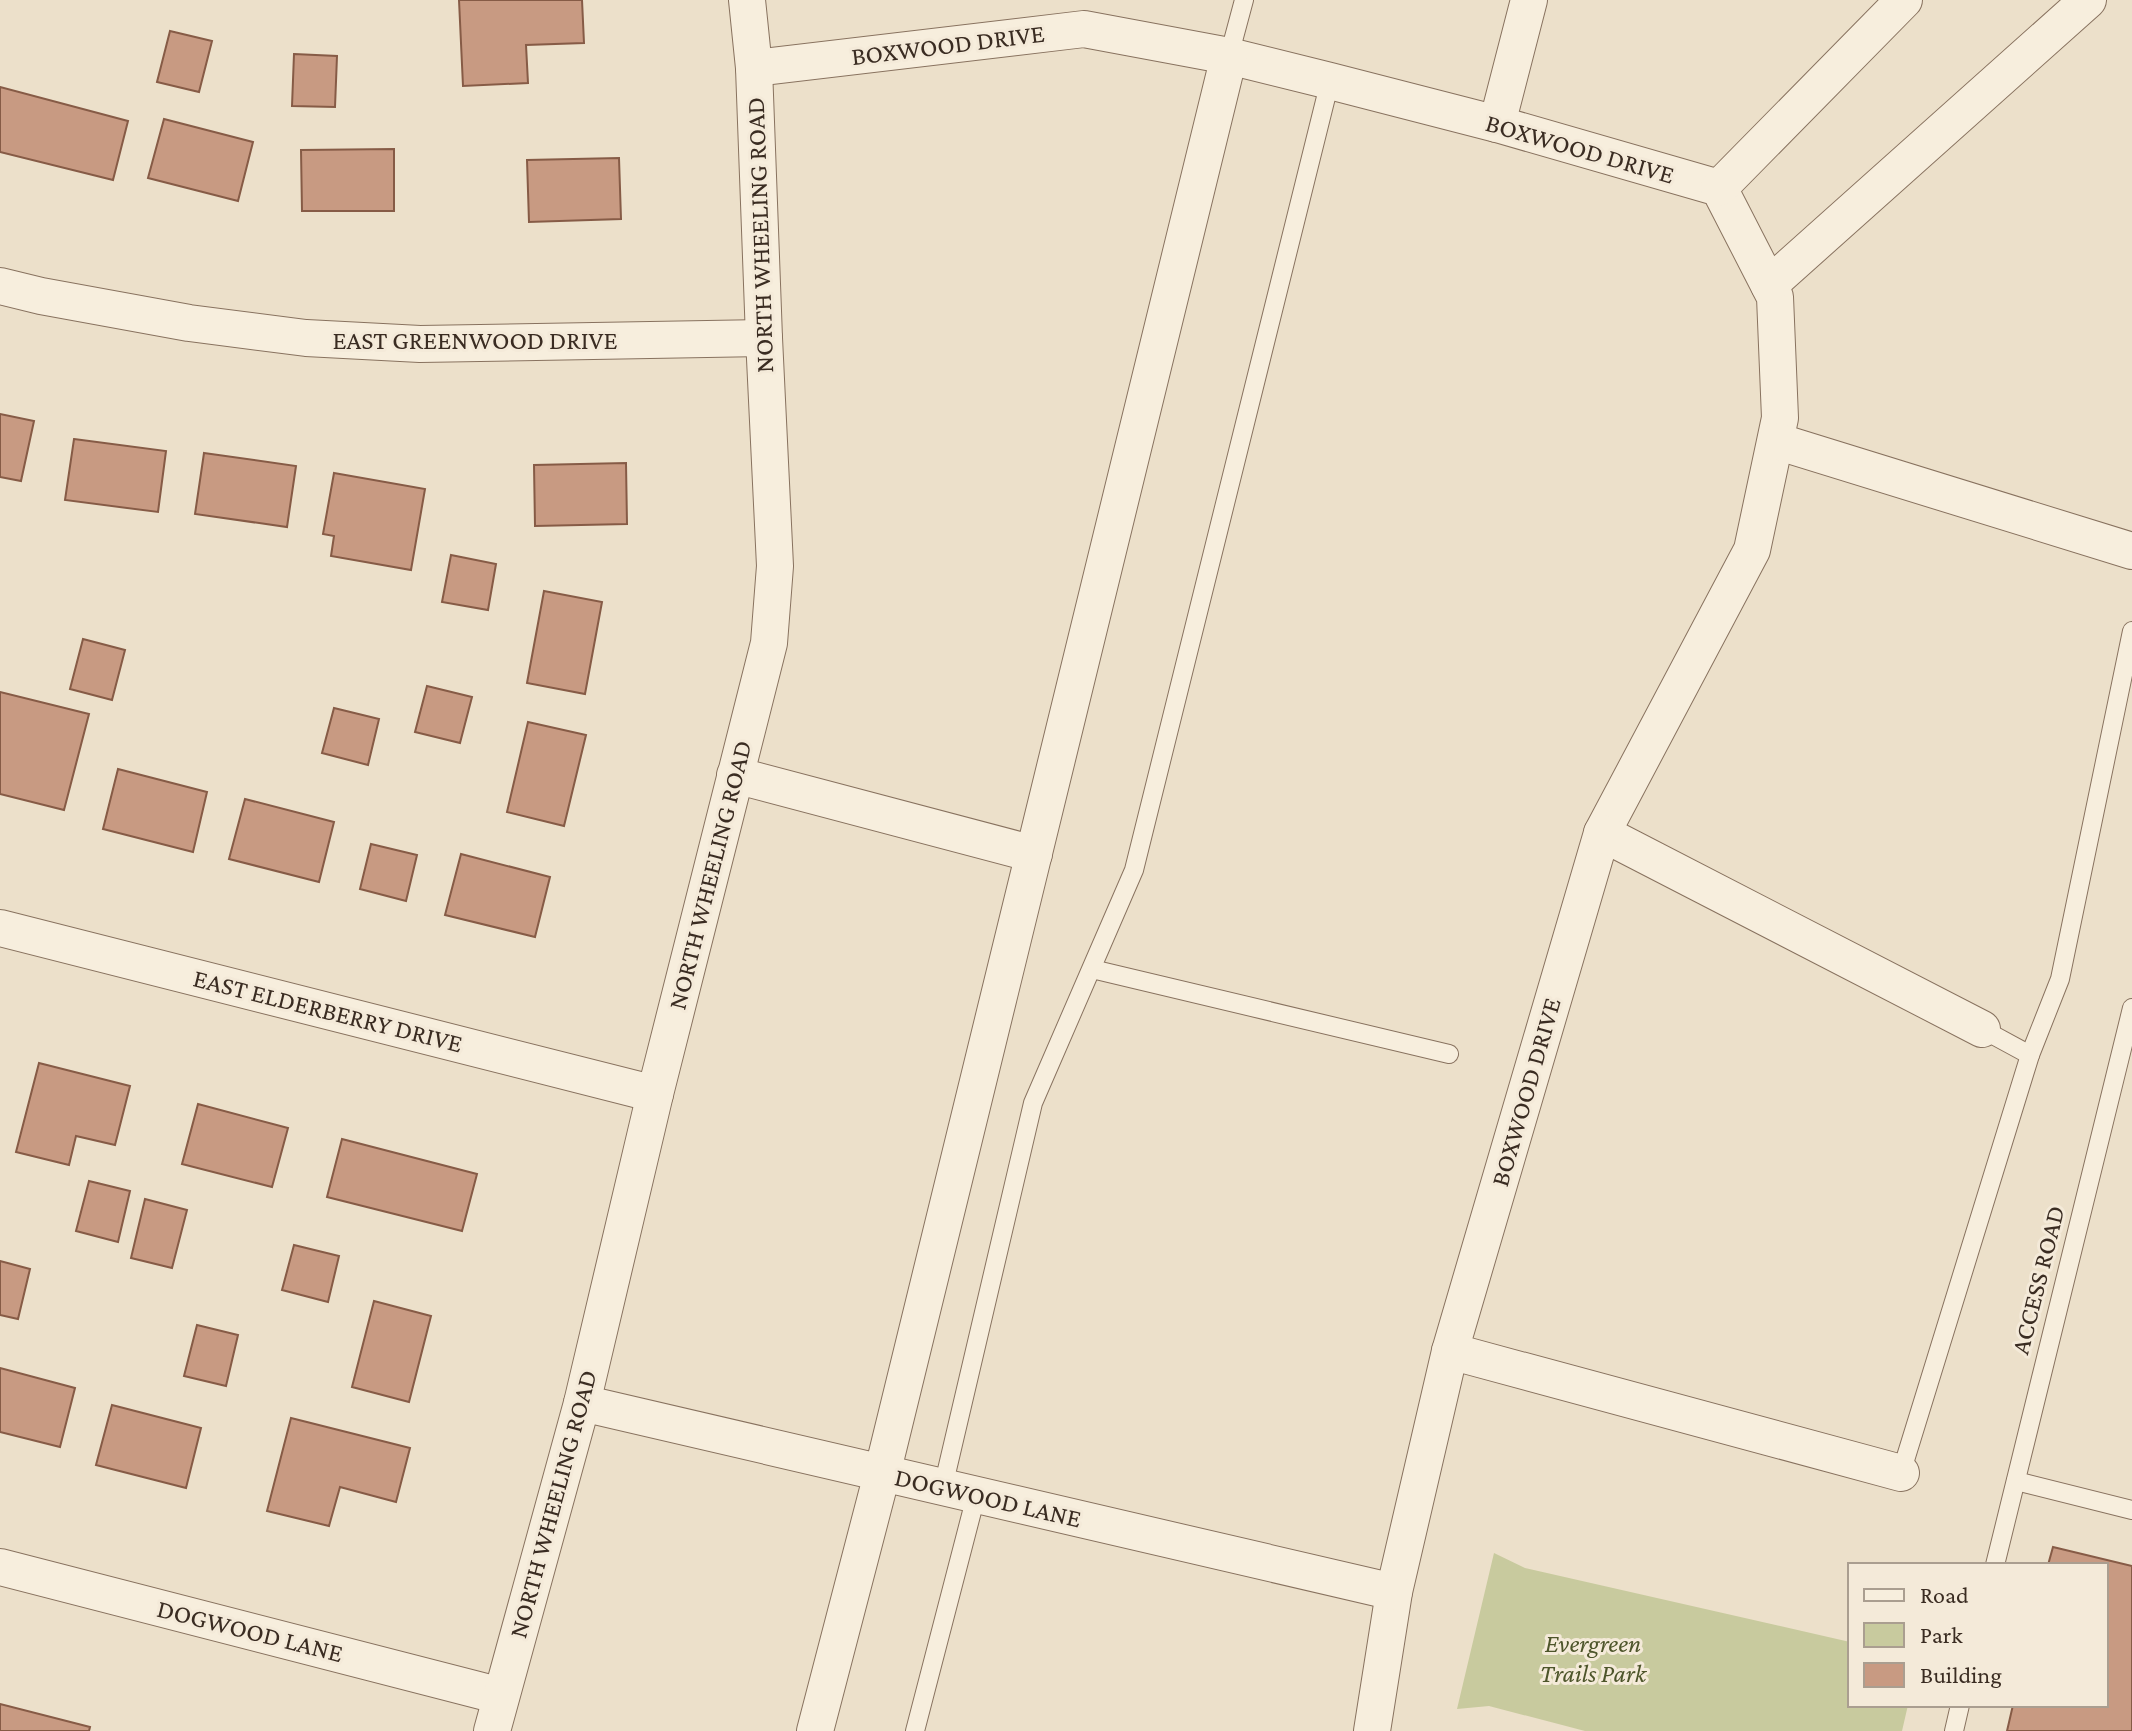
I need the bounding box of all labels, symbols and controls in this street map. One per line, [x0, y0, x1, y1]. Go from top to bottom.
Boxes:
street label: BOXWOOD DRIVE [850, 19, 1046, 71]
street label: NORTH WHEELING ROAD [741, 96, 779, 374]
street label: BOXWOOD DRIVE [1482, 108, 1678, 190]
street label: EAST GREENWOOD DRIVE [332, 326, 618, 355]
street label: NORTH WHEELING ROAD [662, 737, 758, 1013]
street label: EAST ELDERBERRY DRIVE [190, 963, 466, 1059]
street label: BOXWOOD DRIVE [1485, 994, 1567, 1190]
street label: ACCESS ROAD [2006, 1203, 2070, 1357]
street label: NORTH WHEELING ROAD [503, 1367, 603, 1641]
street label: DOGWOOD LANE [892, 1462, 1084, 1534]
legend [1848, 1563, 2108, 1707]
text: Road [1920, 1581, 1969, 1608]
street label: DOGWOOD LANE [154, 1594, 346, 1668]
text: Park [1920, 1621, 1963, 1648]
park label: Evergreen Trails Park [1540, 1629, 1648, 1688]
text: Building [1920, 1661, 2002, 1688]

